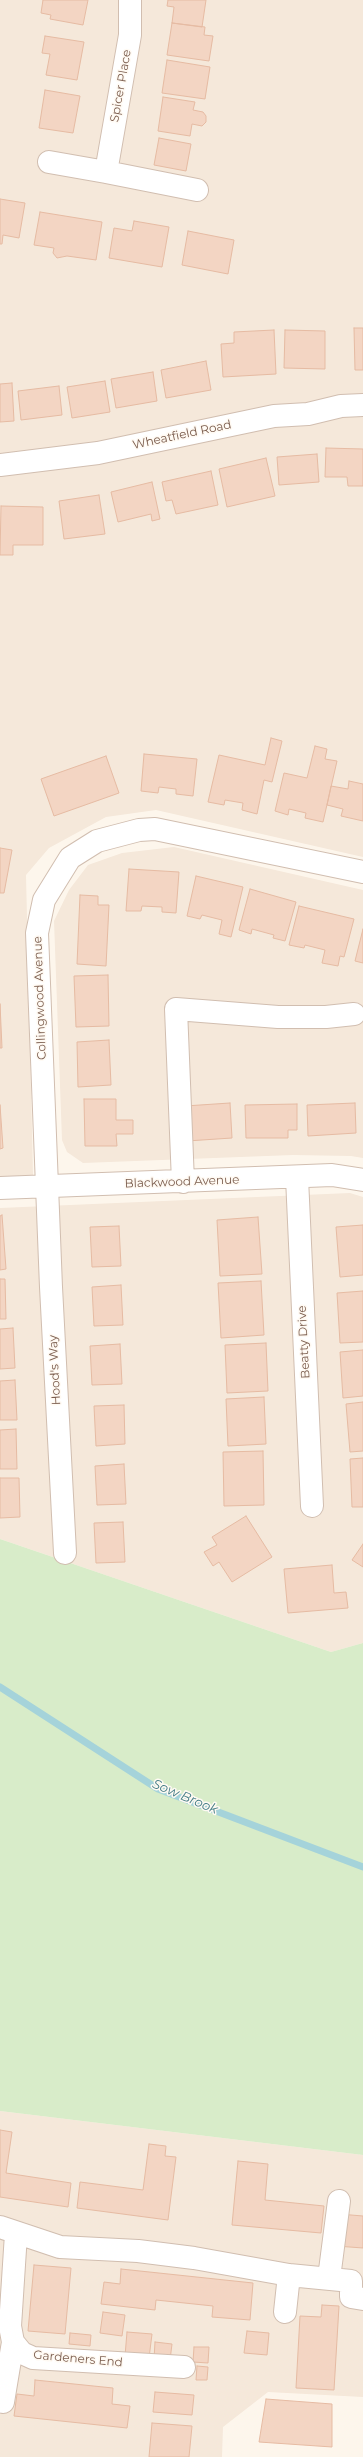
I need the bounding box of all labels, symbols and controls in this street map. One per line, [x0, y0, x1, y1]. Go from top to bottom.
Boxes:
street label: Spicer Place [108, 49, 134, 123]
street label: Wheatfield Road [131, 418, 233, 452]
street label: Collingwood Avenue [31, 936, 49, 1060]
street label: Blackwood Avenue [124, 1173, 240, 1191]
street label: Beatty Drive [295, 1305, 313, 1379]
street label: Hood's Way [46, 1334, 64, 1406]
water label: Sow Brook [150, 1776, 220, 1818]
street label: Gardeners End [33, 2348, 123, 2370]

